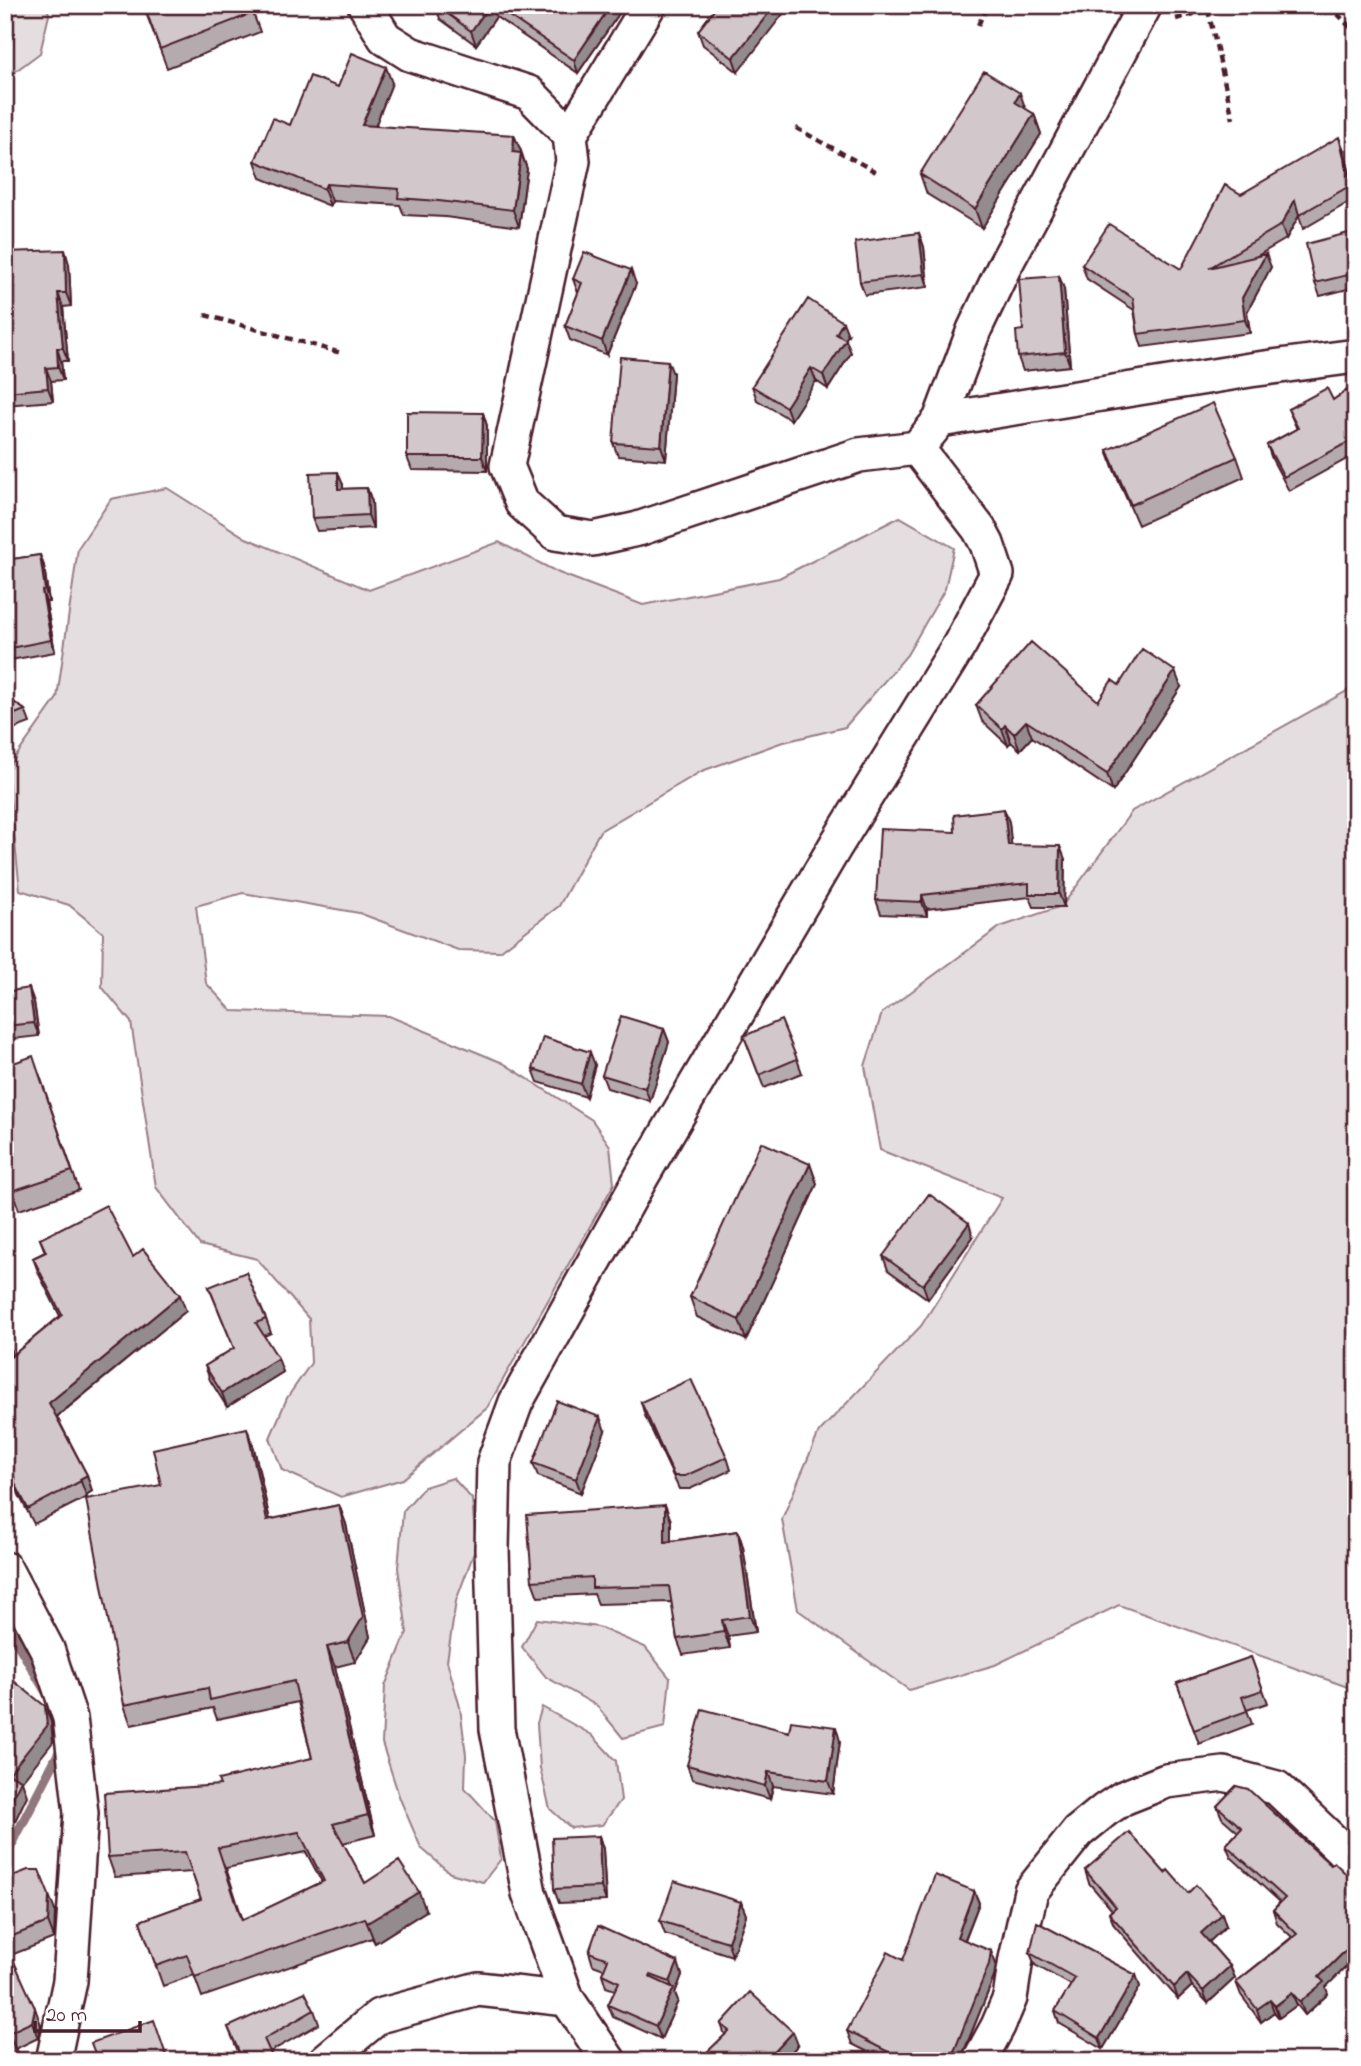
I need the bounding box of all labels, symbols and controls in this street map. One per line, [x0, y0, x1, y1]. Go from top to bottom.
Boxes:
scale bar [35, 1989, 140, 2033]
text: 20 m [46, 2001, 87, 2031]

